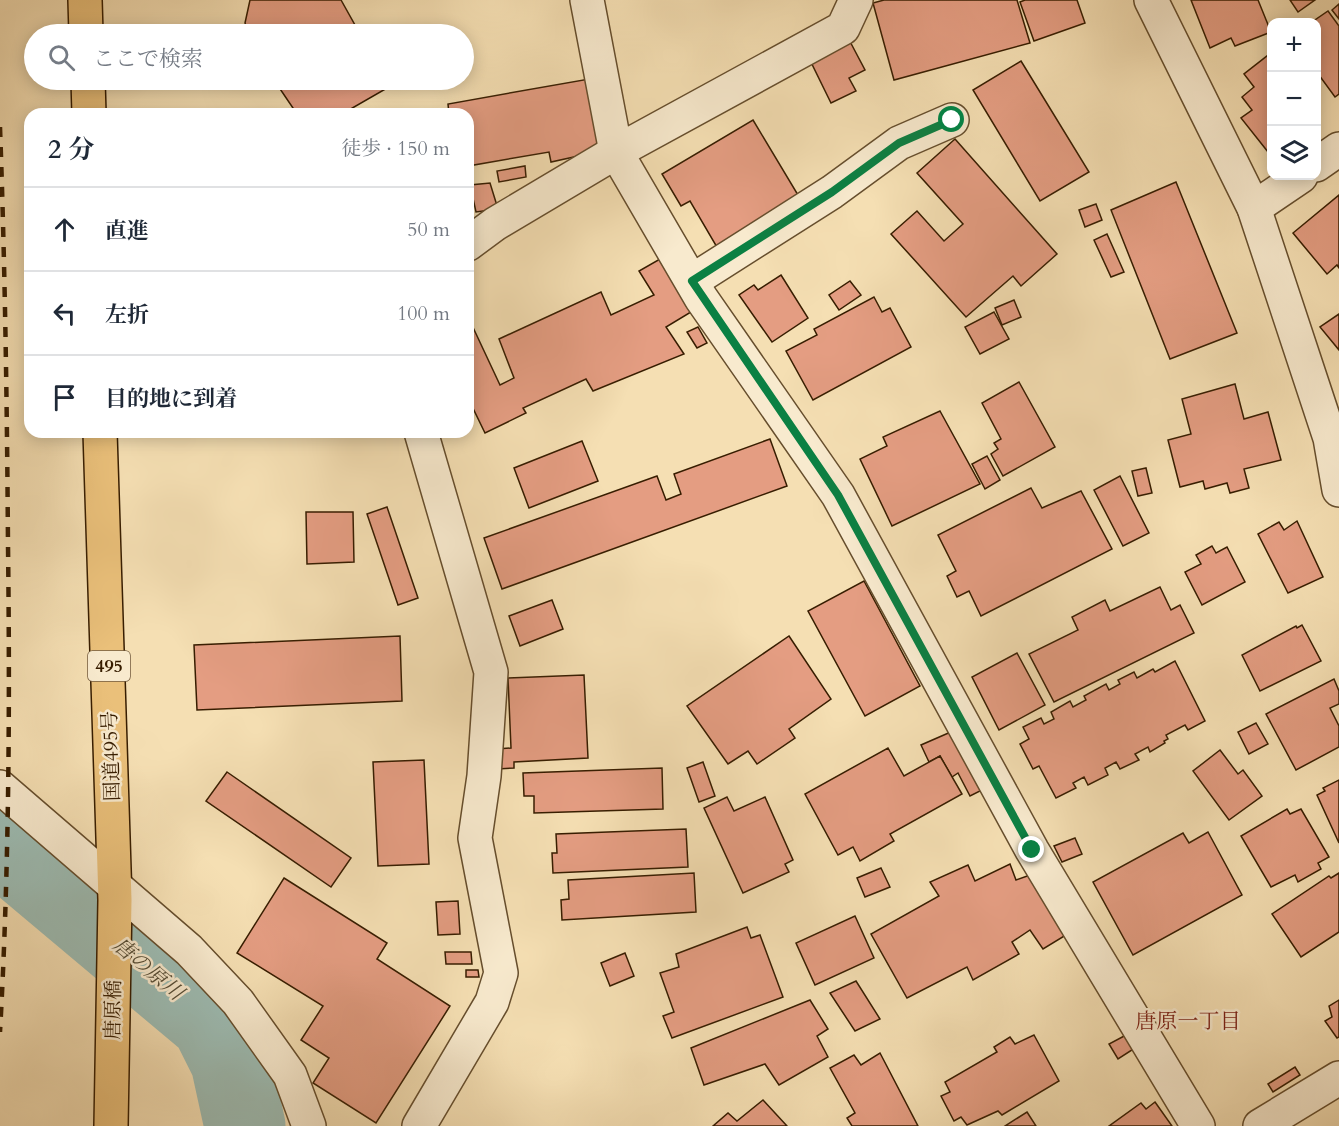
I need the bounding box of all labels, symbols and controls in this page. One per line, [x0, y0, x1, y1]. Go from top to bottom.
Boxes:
map controls [1267, 18, 1321, 180]
button: + [1267, 18, 1321, 72]
search box [24, 24, 474, 90]
icon: search [45, 41, 78, 74]
text: ここで検索 [93, 44, 203, 74]
button: − [1267, 72, 1321, 126]
route start [938, 106, 964, 132]
button: layers [1267, 126, 1321, 180]
text: 2 分 [48, 132, 94, 167]
text: 徒歩 · 150 m [341, 135, 450, 162]
icon: ahead [48, 213, 81, 246]
text: 直進 [105, 216, 149, 246]
text: 50 m [407, 216, 450, 243]
icon: left [48, 297, 81, 330]
text: 左折 [105, 300, 149, 330]
text: 100 m [397, 300, 450, 327]
icon: arrive [48, 381, 81, 414]
text: 目的地に到着 [105, 384, 237, 414]
road number: 495 [88, 651, 130, 681]
street label: 国道495号 [96, 710, 126, 802]
route end [1018, 836, 1044, 862]
water label: 唐の原川 [107, 931, 191, 1008]
street label: 唐原橋 [99, 980, 127, 1040]
district label: 唐原一丁目 [1136, 1007, 1241, 1036]

